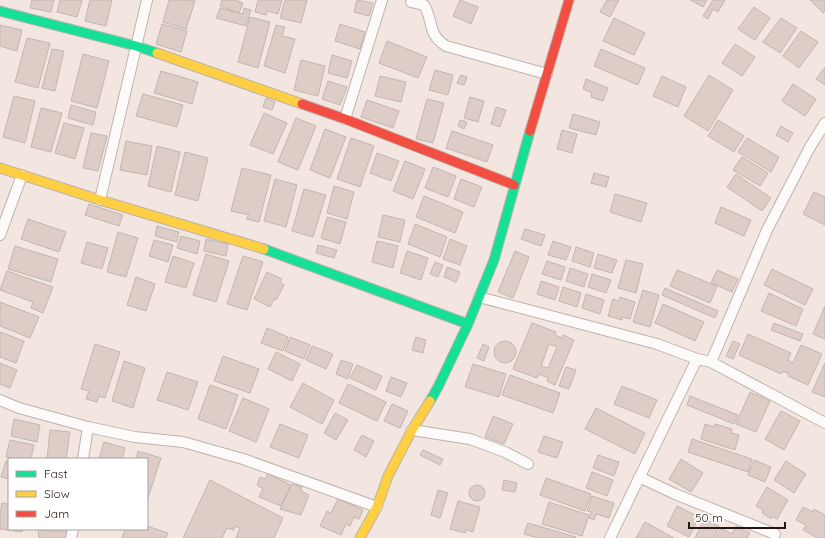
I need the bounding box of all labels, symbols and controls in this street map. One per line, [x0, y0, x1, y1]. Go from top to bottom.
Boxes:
legend [8, 458, 148, 530]
text: Fast [44, 466, 68, 481]
text: Slow [44, 486, 70, 501]
scale bar [689, 504, 785, 530]
text: Jam [44, 506, 69, 521]
text: 50 m [695, 510, 723, 525]

